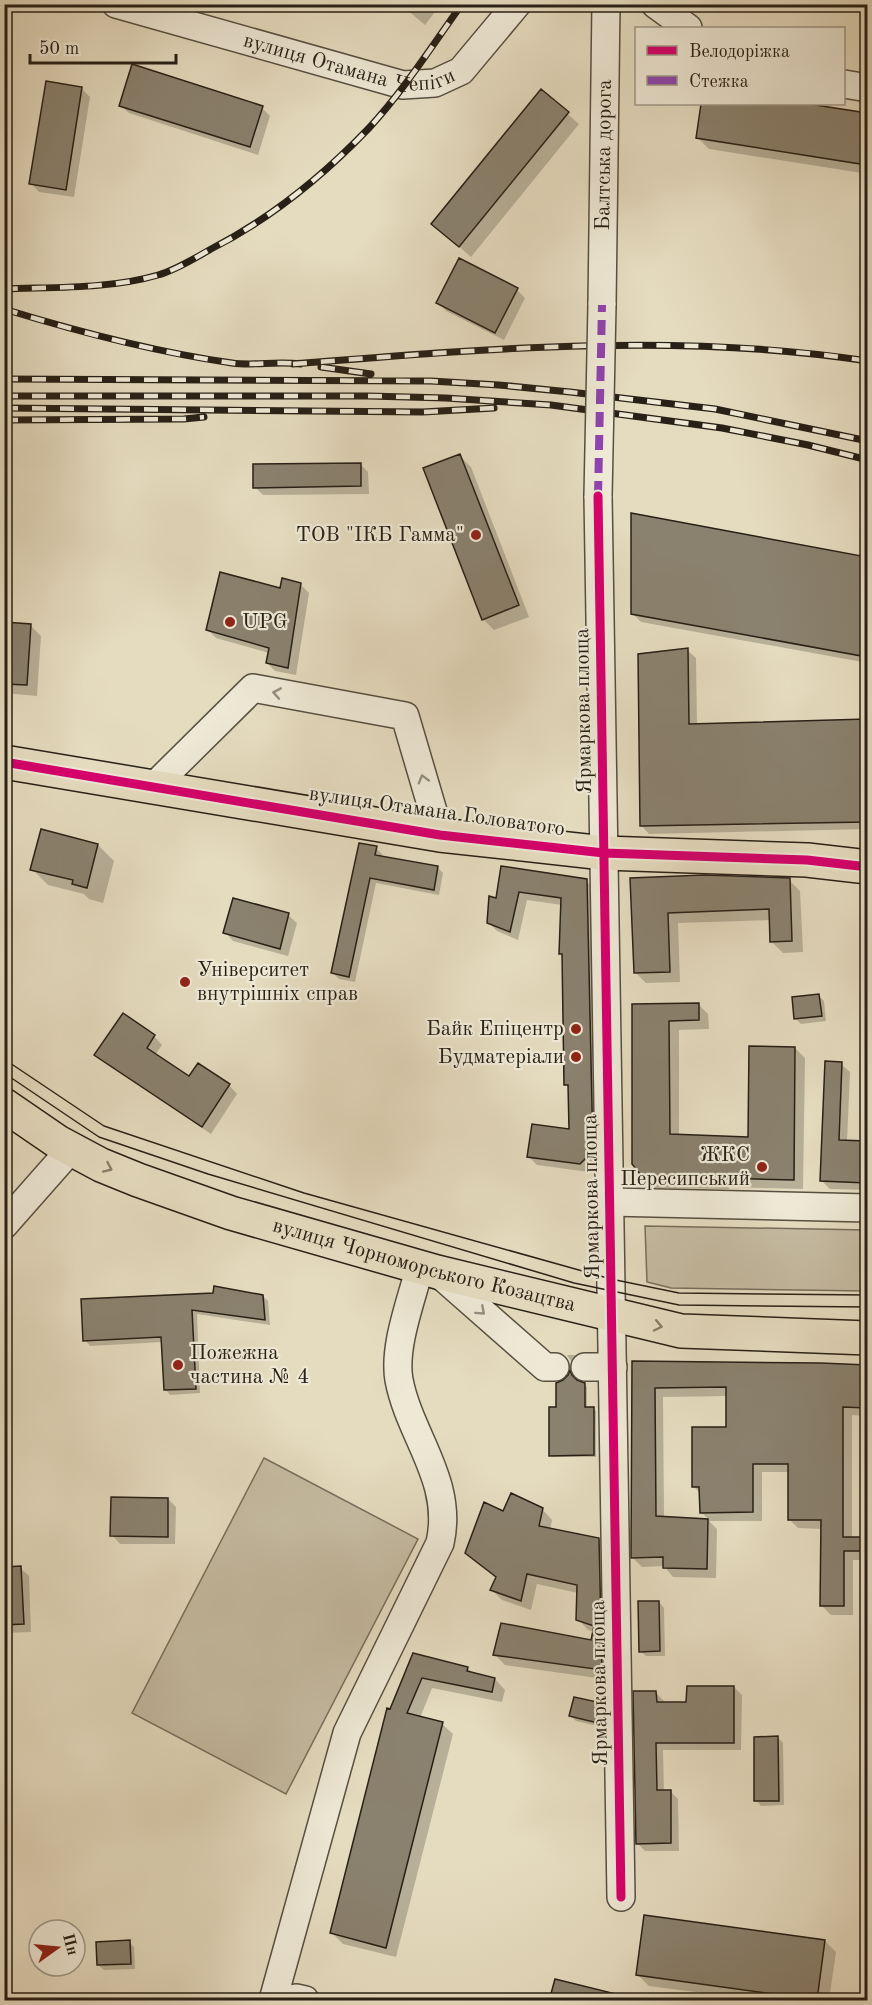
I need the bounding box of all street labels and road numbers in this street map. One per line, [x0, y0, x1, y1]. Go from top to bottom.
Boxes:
street label: вулиця Отамана Чепіги [241, 30, 458, 97]
street label: Балтська дорога [592, 79, 615, 231]
street label: Ярмаркова площа [572, 628, 596, 794]
street label: вулиця Отамана Головатого [308, 784, 566, 840]
street label: Ярмаркова площа [580, 1114, 604, 1280]
street label: вулиця Чорноморського Козацтва [270, 1215, 578, 1316]
street label: Ярмаркова площа [588, 1600, 612, 1766]

